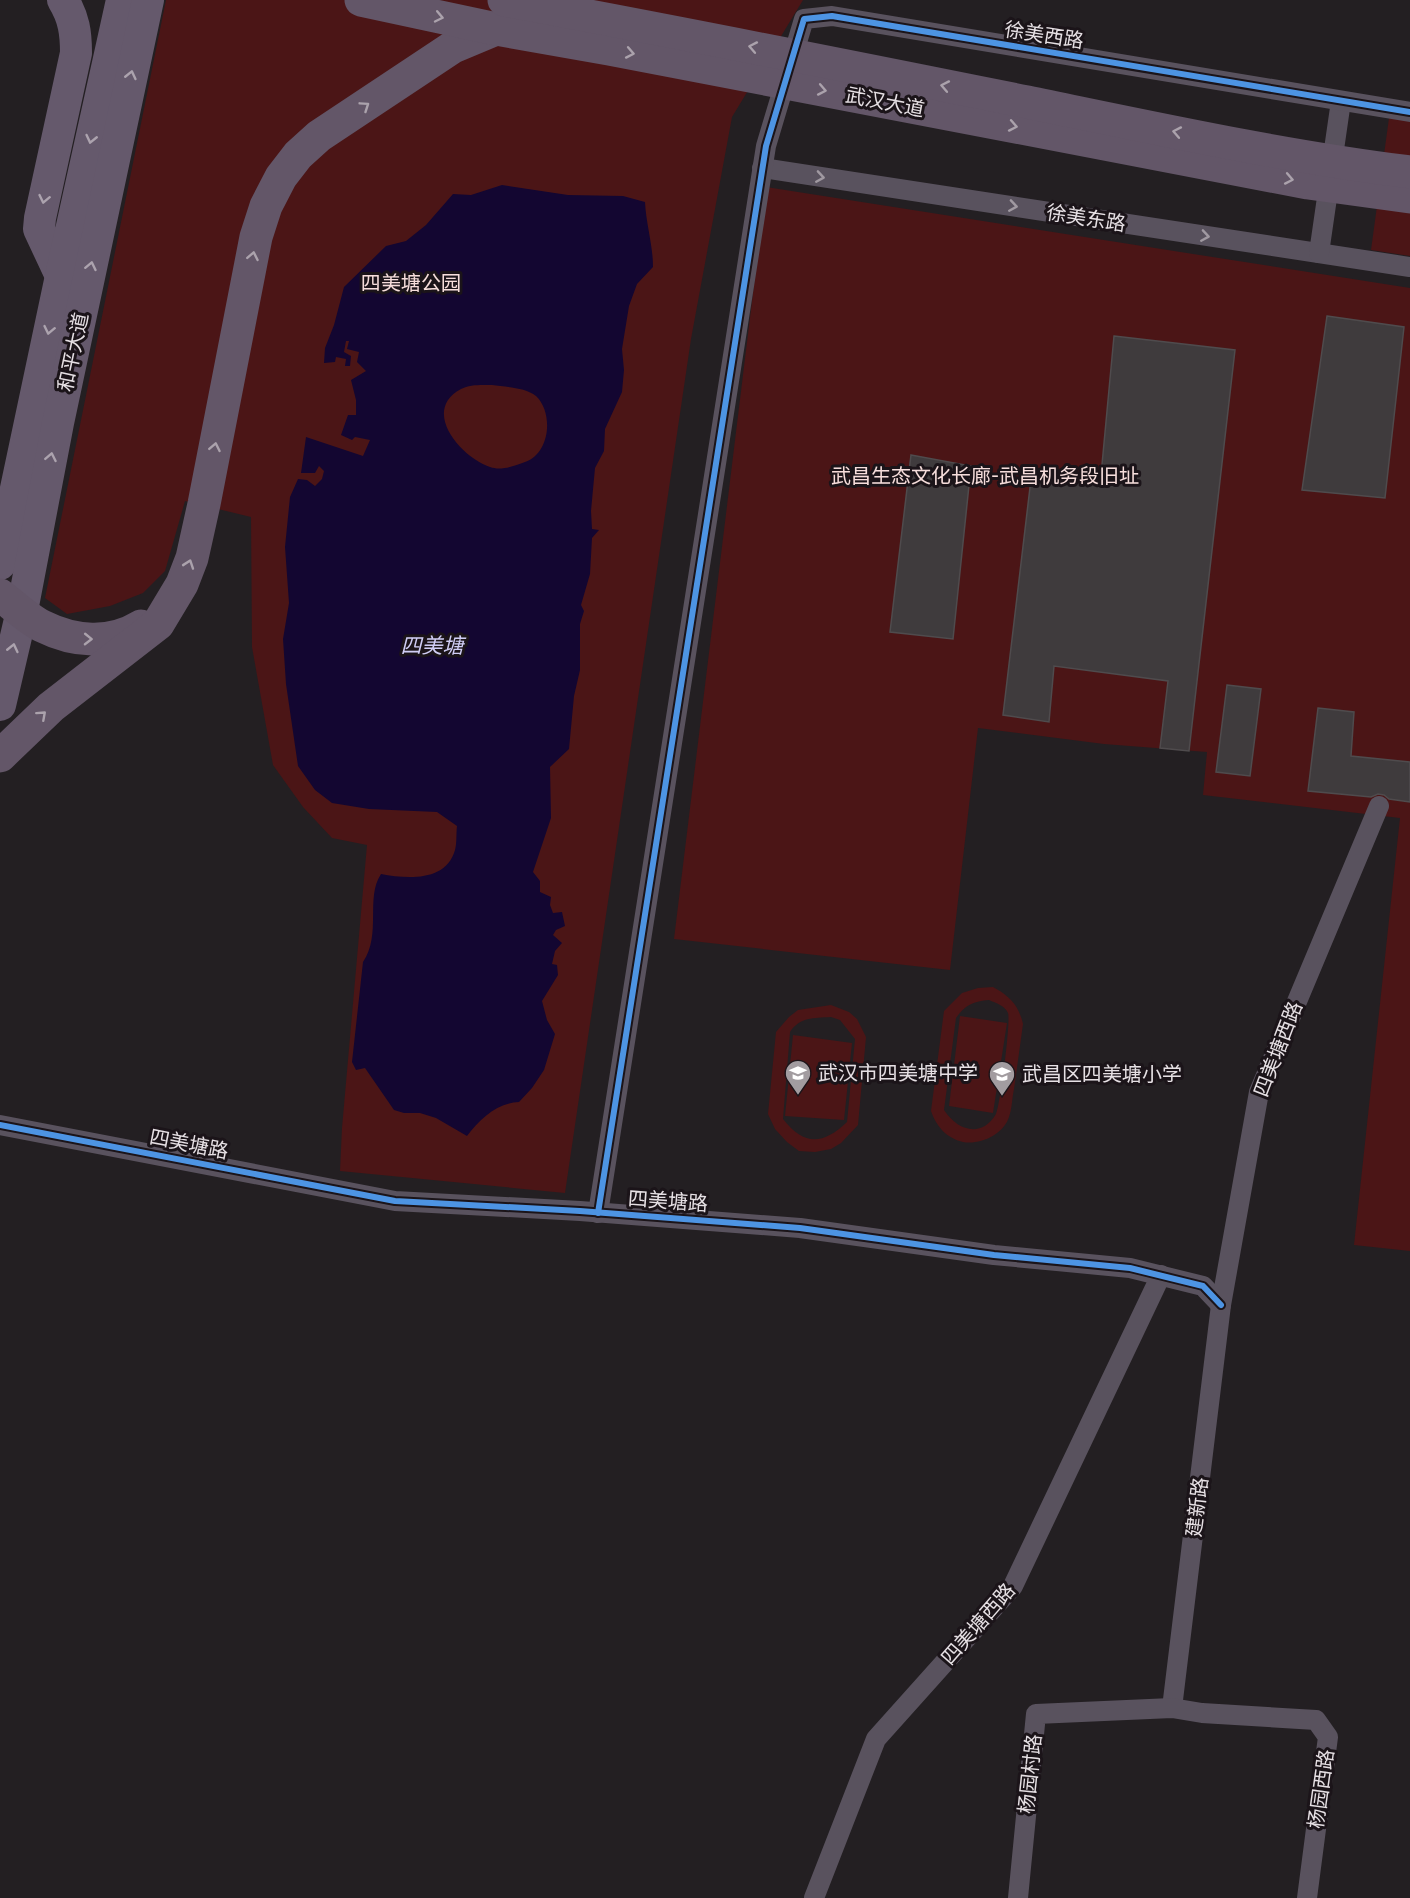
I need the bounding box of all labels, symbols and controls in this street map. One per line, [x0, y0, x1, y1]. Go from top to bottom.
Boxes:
one-way arrow [433, 9, 443, 22]
street label: 徐美西路 [1003, 17, 1085, 53]
one-way arrow [749, 41, 759, 54]
one-way arrow [625, 46, 635, 59]
one-way arrow [124, 71, 137, 81]
one-way arrow [940, 80, 950, 93]
one-way arrow [817, 83, 827, 96]
street label: 武汉大道 [843, 83, 927, 121]
one-way arrow [358, 102, 369, 113]
one-way arrow [1008, 119, 1018, 132]
one-way arrow [1172, 126, 1182, 139]
one-way arrow [85, 134, 98, 144]
one-way arrow [815, 170, 825, 182]
one-way arrow [1284, 172, 1294, 185]
one-way arrow [38, 194, 51, 204]
one-way arrow [1008, 200, 1017, 212]
street label: 徐美东路 [1045, 200, 1127, 236]
one-way arrow [1200, 229, 1210, 242]
one-way arrow [246, 251, 259, 261]
one-way arrow [84, 261, 97, 271]
park label: 四美塘公园 [361, 271, 461, 295]
street label: 和平大道 [53, 310, 93, 394]
one-way arrow [43, 324, 56, 334]
one-way arrow [208, 442, 221, 452]
one-way arrow [44, 452, 57, 462]
park label: 武昌生态文化长廊-武昌机务段旧址 [831, 464, 1139, 488]
one-way arrow [182, 559, 195, 570]
one-way arrow [83, 632, 92, 645]
water label: 四美塘 [401, 633, 466, 659]
one-way arrow [6, 644, 19, 654]
one-way arrow [35, 712, 46, 723]
street label: 四美塘西路 [1249, 998, 1307, 1100]
school or university icon: 武汉市四美塘中学 [783, 1058, 813, 1096]
school or university icon: 武昌区四美塘小学 [987, 1059, 1017, 1097]
place label: 武汉市四美塘中学 [818, 1061, 978, 1085]
place label: 武昌区四美塘小学 [1022, 1062, 1182, 1086]
street label: 四美塘路 [147, 1125, 231, 1163]
street label: 四美塘路 [627, 1186, 709, 1216]
street label: 建新路 [1181, 1476, 1213, 1538]
street label: 四美塘西路 [936, 1578, 1020, 1670]
street label: 杨园村路 [1014, 1733, 1046, 1815]
street label: 杨园西路 [1304, 1748, 1338, 1830]

